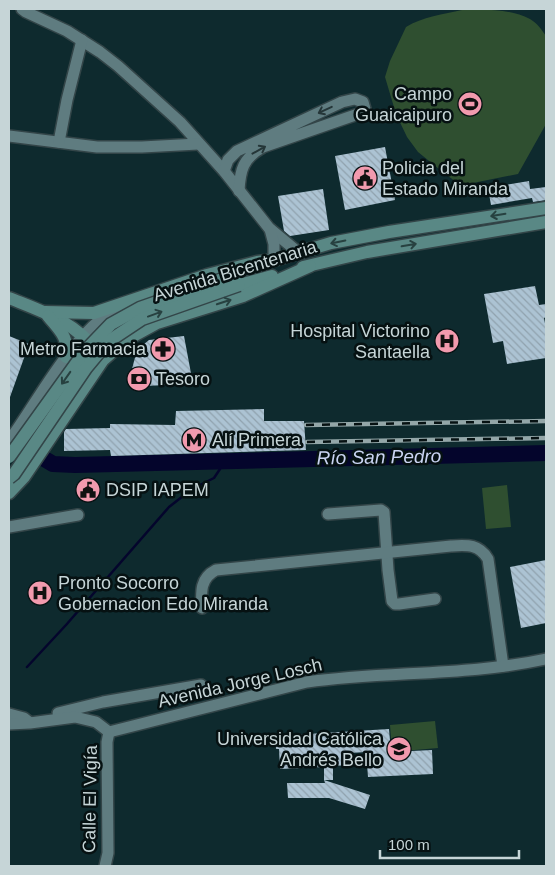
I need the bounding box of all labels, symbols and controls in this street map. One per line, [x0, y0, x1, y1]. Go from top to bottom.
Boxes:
place label: Campo Guaicaipuro [355, 84, 452, 125]
sports icon: Campo Guaicaipuro [457, 91, 483, 117]
one-way arrow [318, 106, 333, 115]
one-way arrow [251, 145, 266, 155]
place label: Policia del Estado Miranda [382, 158, 509, 199]
public building icon: Policia del Estado Miranda [352, 165, 378, 191]
one-way arrow [490, 211, 506, 221]
street label: Avenida Bicentenaria [151, 236, 320, 305]
one-way arrow [330, 238, 346, 247]
one-way arrow [400, 240, 416, 250]
one-way arrow [216, 296, 232, 306]
one-way arrow [146, 309, 162, 318]
place label: Hospital Victorino Santaella [290, 321, 431, 362]
hospital icon: Hospital Victorino Santaella [434, 328, 460, 354]
pharmacy icon: Metro Farmacia [150, 336, 176, 362]
place label: Metro Farmacia [20, 339, 147, 359]
bank icon: Tesoro [126, 366, 152, 392]
place label: Tesoro [156, 369, 210, 389]
one-way arrow [61, 370, 71, 384]
metro station icon: Alí Primera [181, 427, 207, 453]
place label: Alí Primera [212, 430, 302, 450]
water label: Río San Pedro [317, 445, 441, 469]
public building icon: DSIP IAPEM [75, 477, 101, 503]
place label: DSIP IAPEM [106, 480, 209, 500]
place label: Pronto Socorro Gobernacion Edo Miranda [58, 573, 269, 614]
hospital icon: Pronto Socorro Gobernacion Edo Miranda [27, 580, 53, 606]
street label: Avenida Jorge Losch [156, 654, 324, 712]
place label: Universidad Católica Andrés Bello [217, 729, 383, 770]
school or university icon: Universidad Católica Andrés Bello [386, 736, 412, 762]
street label: Calle El Vigía [79, 744, 101, 853]
scale bar [380, 828, 519, 860]
text: 100 m [388, 836, 430, 853]

